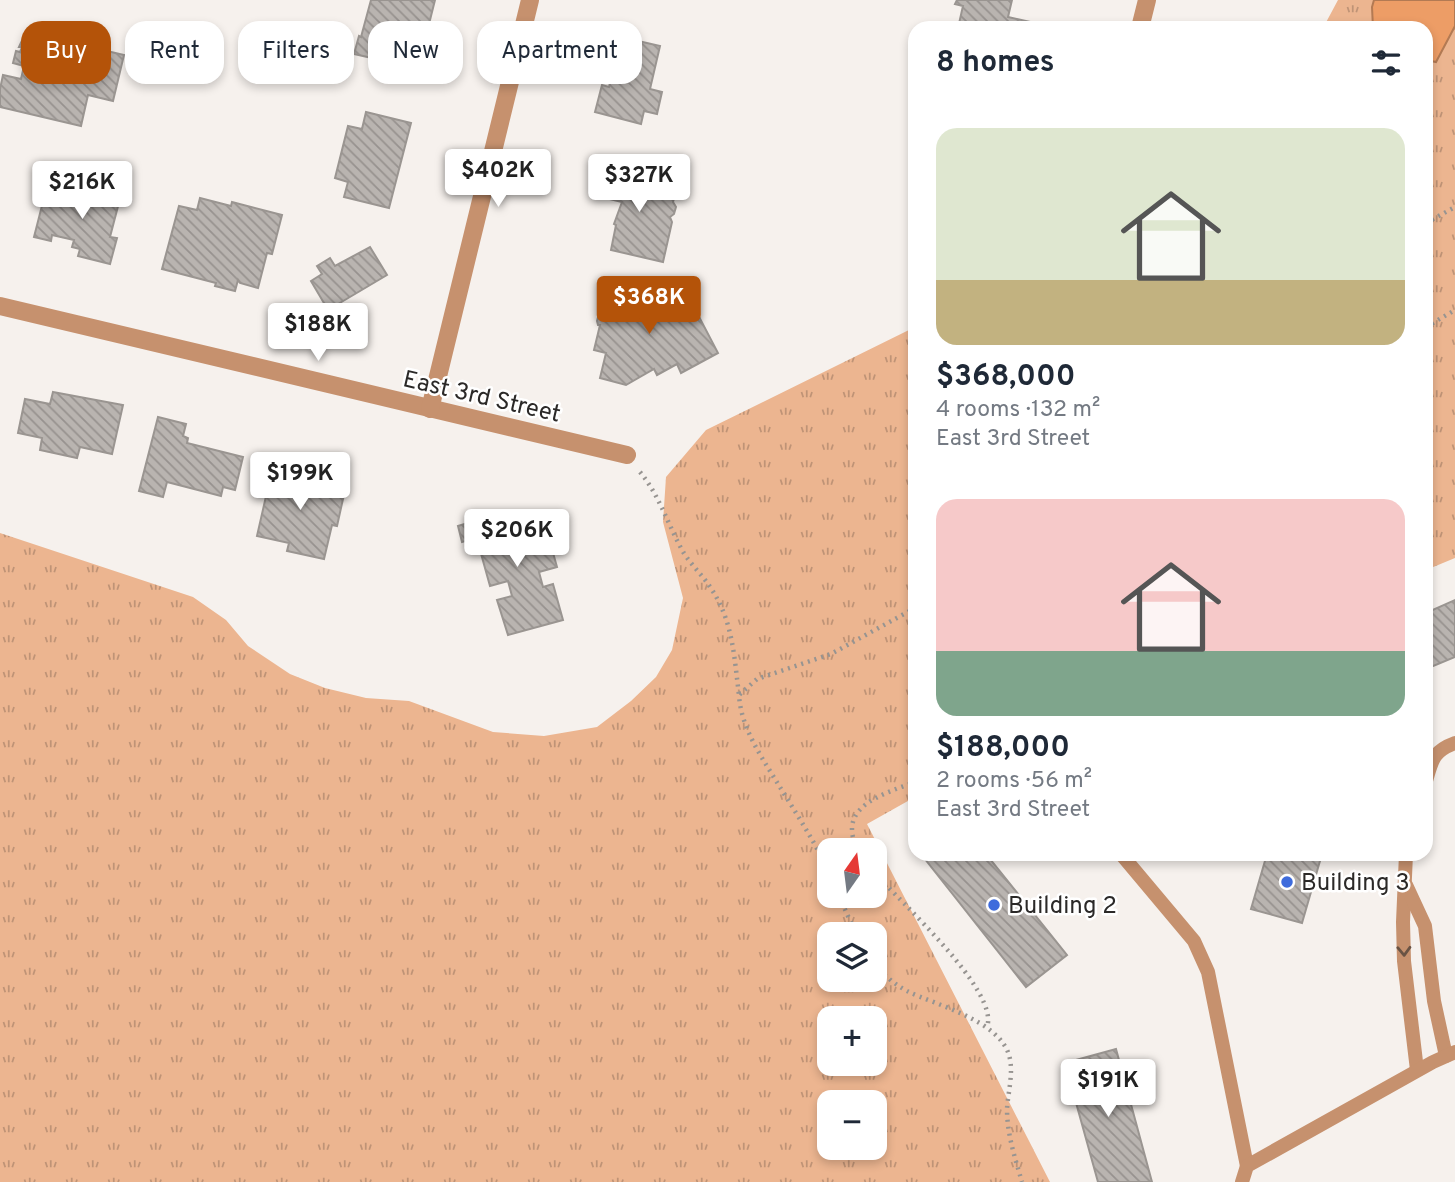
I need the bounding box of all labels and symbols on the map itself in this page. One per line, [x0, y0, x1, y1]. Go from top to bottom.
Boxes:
pin: $402K [449, 150, 547, 209]
pin: $327K [590, 154, 688, 214]
pin: $216K [33, 162, 131, 221]
pin: $368K [600, 276, 698, 336]
pin: $188K [269, 304, 367, 363]
street label: East 3rd Street [400, 365, 563, 431]
pin: $199K [251, 452, 349, 512]
pin: $206K [468, 510, 566, 569]
north arrow [817, 838, 887, 908]
place label: Building 3 [1301, 869, 1410, 899]
marker: Building 3 [1279, 874, 1295, 890]
place label: Building 2 [1008, 892, 1117, 922]
marker: Building 2 [986, 897, 1002, 913]
one-way arrow [1396, 946, 1411, 957]
pin: $191K [1059, 1060, 1157, 1119]

